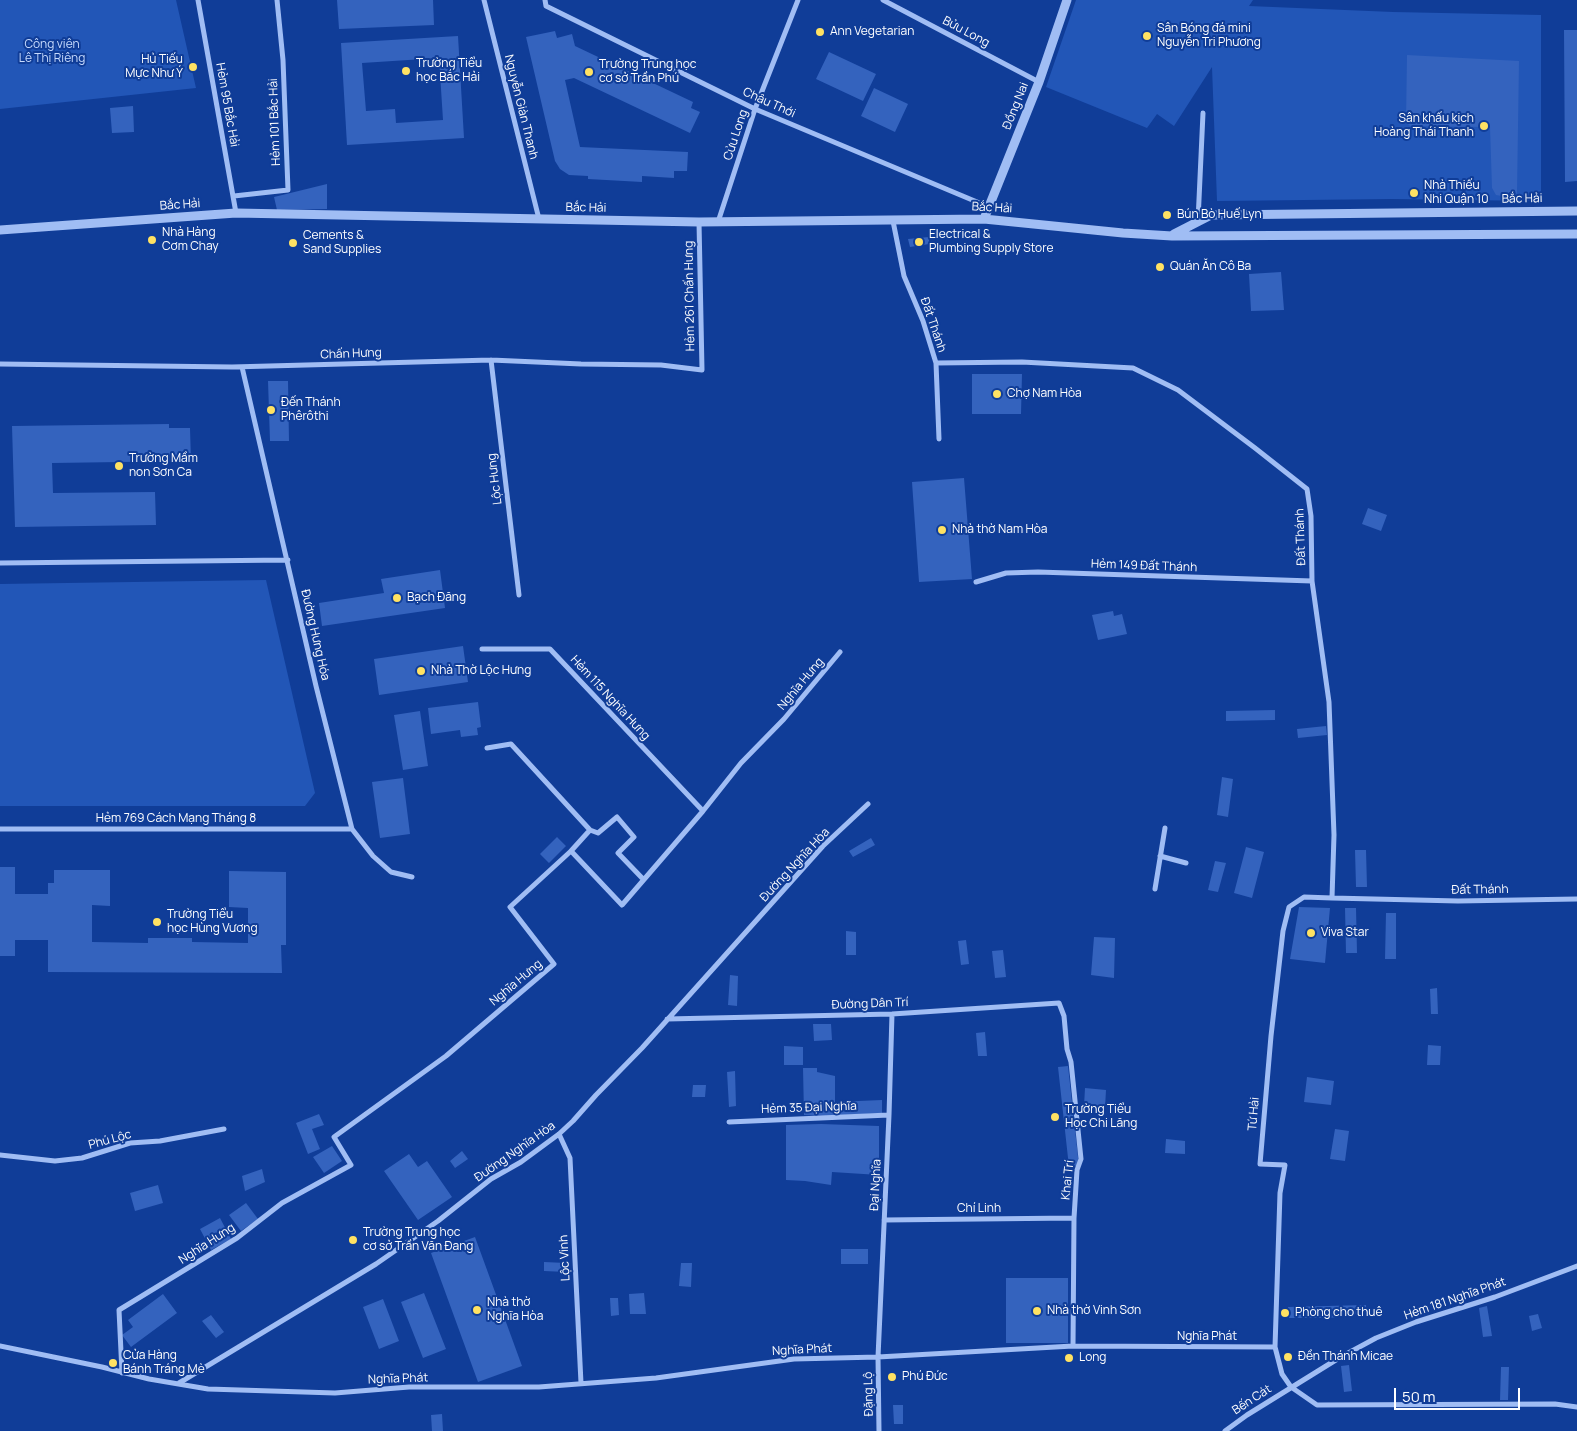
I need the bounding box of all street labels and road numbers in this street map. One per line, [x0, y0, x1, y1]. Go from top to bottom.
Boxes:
street label: Bửu Long [940, 14, 992, 50]
street label: Nguyễn Giàn Thanh [501, 53, 541, 161]
street label: Hẻm 95 Bắc Hải [213, 62, 241, 148]
street label: Hẻm 101 Bắc Hải [266, 78, 284, 166]
street label: Đồng Nai [1000, 80, 1032, 132]
street label: Châu Thới [740, 85, 798, 121]
street label: Cửu Long [721, 108, 751, 162]
street label: Bắc Hải [1502, 191, 1542, 207]
street label: Bắc Hải [159, 196, 201, 214]
street label: Bắc Hải [566, 200, 606, 216]
street label: Bắc Hải [971, 200, 1013, 216]
street label: Hẻm 261 Chấn Hưng [682, 241, 698, 351]
street label: Đất Thánh [917, 296, 949, 354]
street label: Chấn Hưng [320, 346, 382, 362]
street label: Lộc Hưng [485, 452, 505, 506]
street label: Đất Thánh [1293, 508, 1309, 566]
street label: Hẻm 149 Đất Thánh [1091, 557, 1197, 575]
street label: Đường Hưng Hóa [298, 588, 332, 682]
street label: Hẻm 115 Nghĩa Hưng [567, 653, 653, 743]
street label: Nghĩa Hưng [775, 655, 827, 713]
street label: Hẻm 769 Cách Mạng Tháng 8 [96, 812, 256, 826]
street label: Đường Nghĩa Hòa [757, 825, 833, 905]
street label: Đất Thánh [1451, 882, 1509, 898]
street label: Nghĩa Hưng [487, 957, 545, 1009]
street label: Đường Dân Trí [831, 995, 909, 1013]
street label: Tứ Hải [1245, 1097, 1263, 1131]
street label: Hẻm 35 Đại Nghĩa [761, 1099, 857, 1117]
street label: Đường Nghĩa Hòa [472, 1119, 558, 1185]
street label: Phú Lộc [87, 1127, 133, 1153]
street label: Đại Nghĩa [867, 1159, 885, 1211]
street label: Khai Trí [1059, 1159, 1077, 1201]
street label: Chí Linh [957, 1202, 1001, 1216]
street label: Nghĩa Hưng [176, 1221, 238, 1267]
street label: Lộc Vinh [557, 1234, 573, 1282]
street label: Hẻm 181 Nghĩa Phát [1402, 1275, 1508, 1323]
street label: Nghĩa Phát [1177, 1330, 1237, 1344]
street label: Nghĩa Phát [772, 1341, 832, 1359]
street label: Nghĩa Phát [368, 1371, 428, 1387]
street label: Đặng Lộ [861, 1372, 877, 1416]
street label: Bến Cát [1230, 1382, 1274, 1418]

